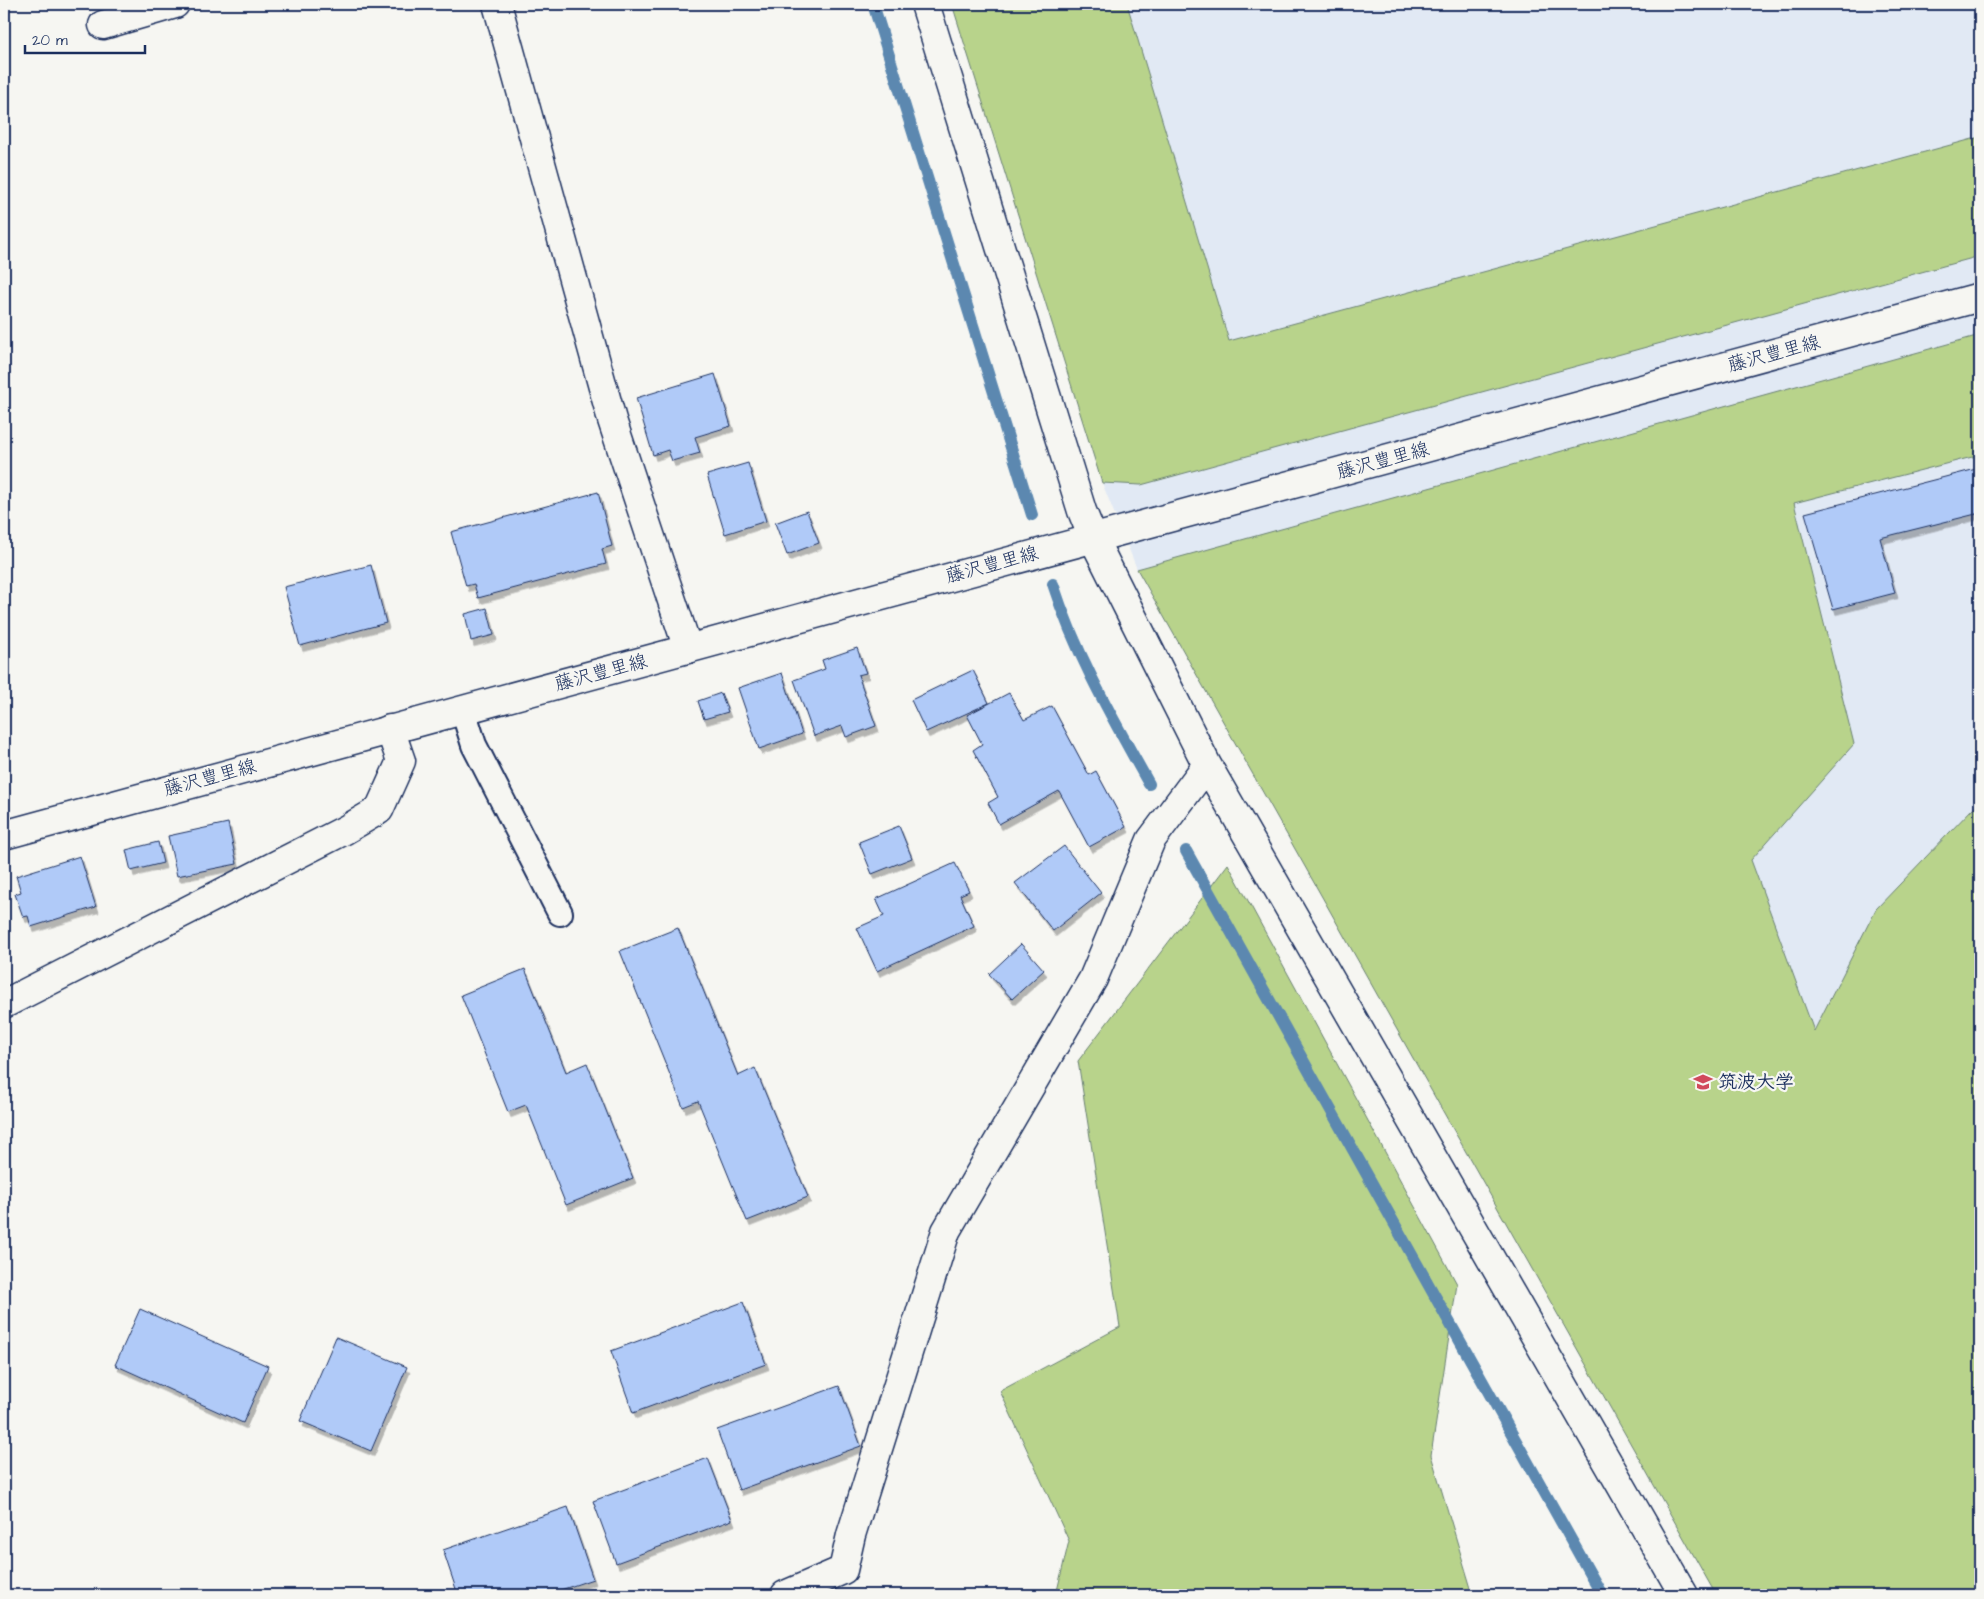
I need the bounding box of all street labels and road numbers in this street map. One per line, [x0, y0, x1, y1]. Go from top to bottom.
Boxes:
street label: 藤沢豊里線 [1725, 329, 1823, 379]
street label: 藤沢豊里線 [1334, 436, 1432, 486]
street label: 藤沢豊里線 [943, 540, 1041, 590]
street label: 藤沢豊里線 [552, 648, 650, 698]
street label: 藤沢豊里線 [161, 753, 259, 803]

